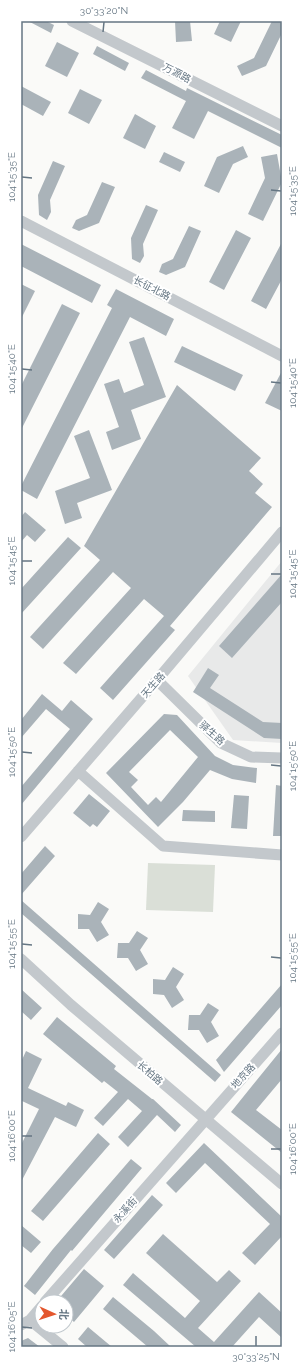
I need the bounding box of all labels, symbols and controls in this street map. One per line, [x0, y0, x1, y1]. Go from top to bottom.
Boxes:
text: 30°33'20"N [80, 5, 128, 16]
street label: 万源路 [161, 61, 193, 85]
text: 104°15'35"E [6, 152, 17, 202]
text: 104°15'35"E [287, 166, 298, 216]
street label: 长征北路 [132, 274, 172, 302]
text: 104°15'40"E [6, 344, 17, 394]
text: 104°15'40"E [287, 358, 298, 408]
text: 104°15'45"E [6, 536, 17, 586]
text: 104°15'45"E [287, 549, 298, 599]
street label: 天生路 [139, 670, 167, 700]
street label: 驿生路 [197, 719, 227, 747]
text: 104°15'50"E [6, 727, 17, 777]
text: 104°15'50"E [287, 741, 298, 791]
text: 104°15'55"E [6, 919, 17, 969]
text: 104°15'55"E [287, 933, 298, 983]
street label: 长柏路 [135, 1059, 165, 1087]
street label: 地京路 [229, 1061, 257, 1091]
text: 104°16'00"E [6, 1110, 17, 1162]
text: 104°16'00"E [287, 1123, 298, 1175]
street label: 永溪街 [111, 1195, 139, 1225]
north arrow [34, 1294, 74, 1334]
text: 104°16'05"E [6, 1301, 17, 1353]
text: 北 [57, 1309, 70, 1320]
text: 30°33'25"N [232, 1351, 280, 1362]

